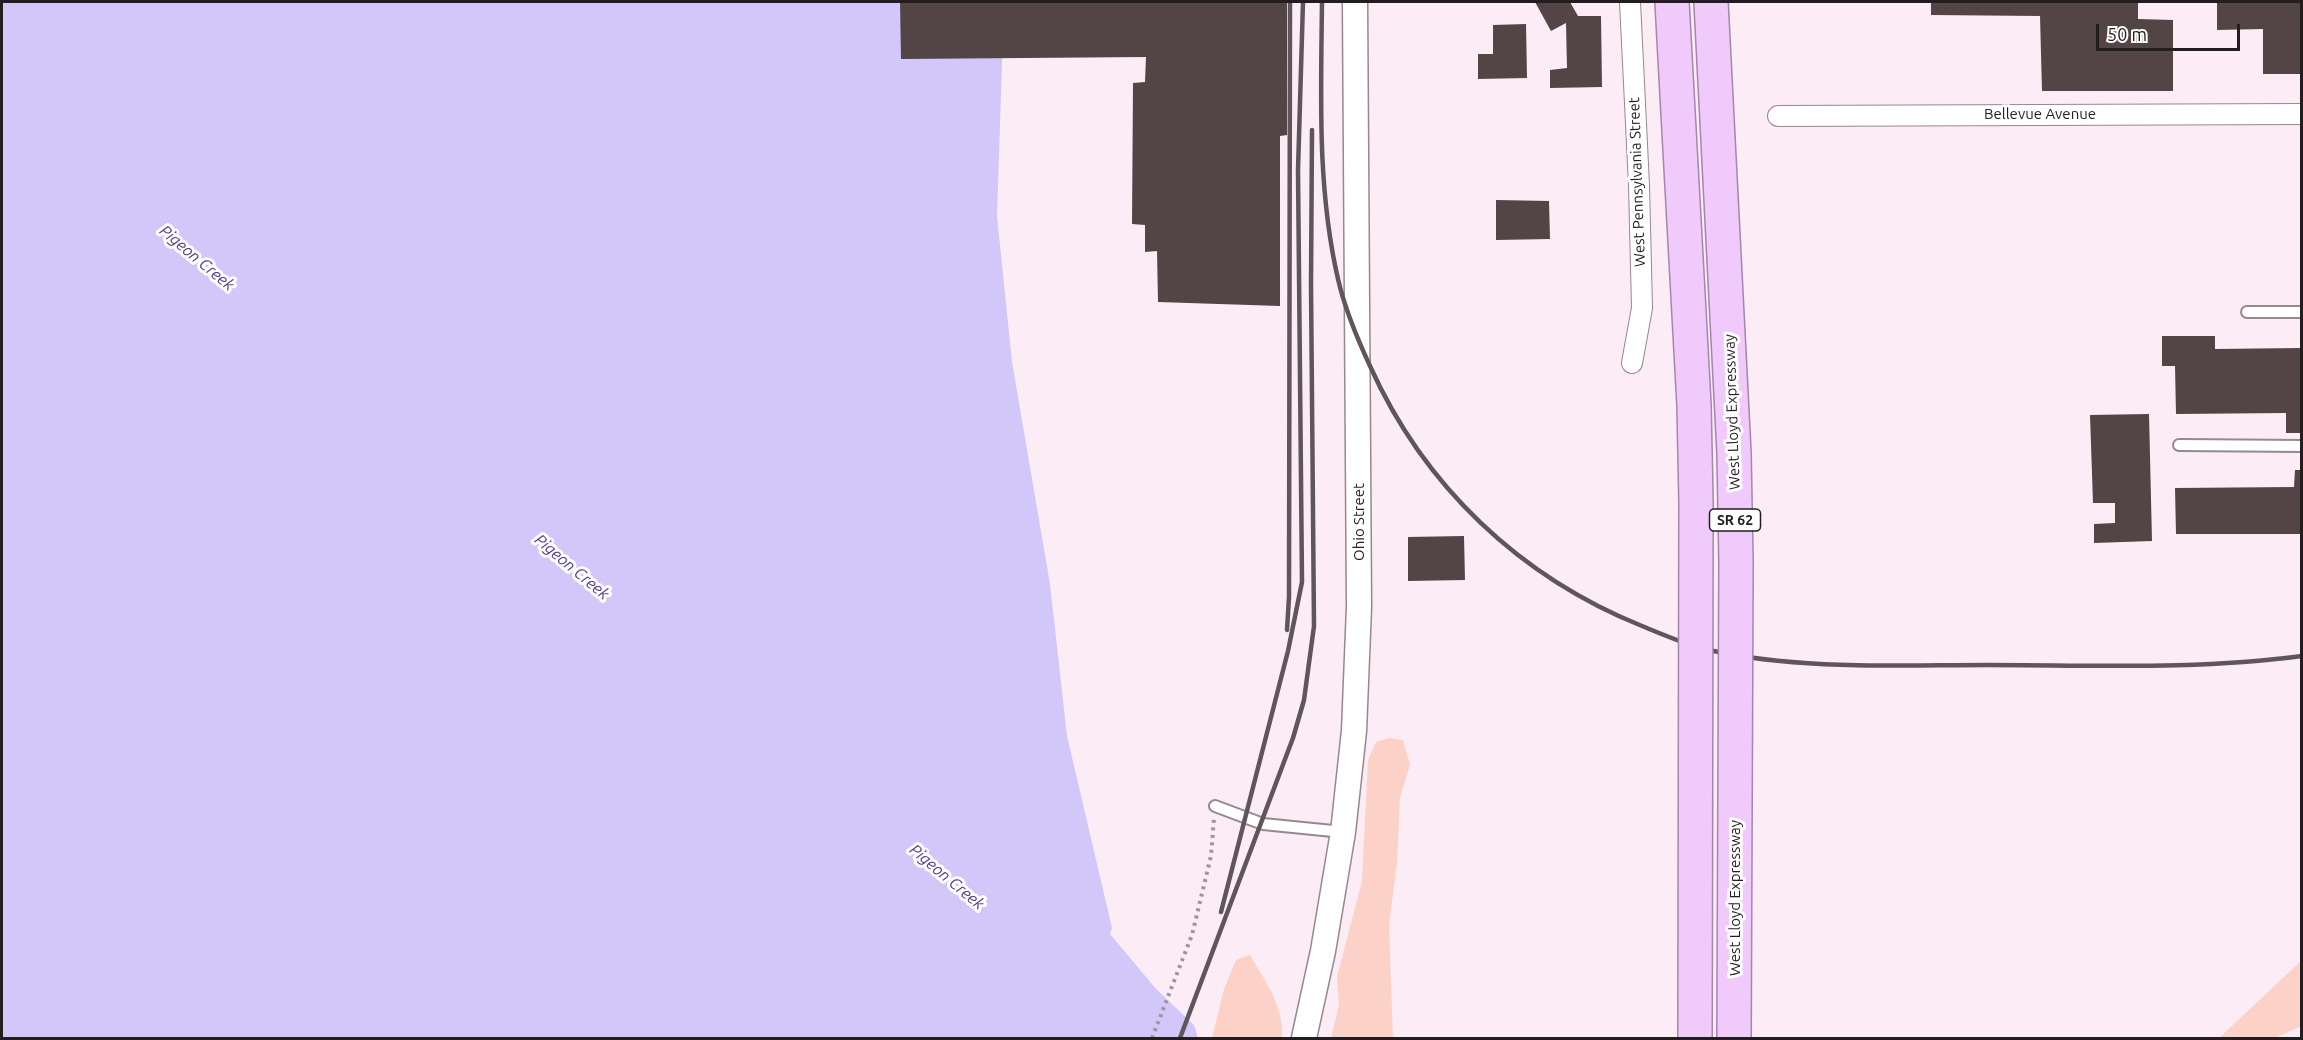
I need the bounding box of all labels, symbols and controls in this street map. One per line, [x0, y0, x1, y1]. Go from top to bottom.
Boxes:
scale bar [2099, 12, 2243, 50]
text: 50 m [2107, 24, 2147, 44]
street label: West Pennsylvania Street [1625, 97, 1649, 267]
street label: Bellevue Avenue [1984, 105, 2096, 123]
water label: Pigeon Creek [156, 221, 238, 295]
street label: West Lloyd Expressway [1720, 334, 1744, 490]
street label: Ohio Street [1350, 483, 1368, 561]
road number: SR 62 [1710, 509, 1760, 531]
water label: Pigeon Creek [531, 530, 613, 604]
street label: West Lloyd Expressway [1726, 820, 1744, 976]
water label: Pigeon Creek [906, 840, 988, 914]

